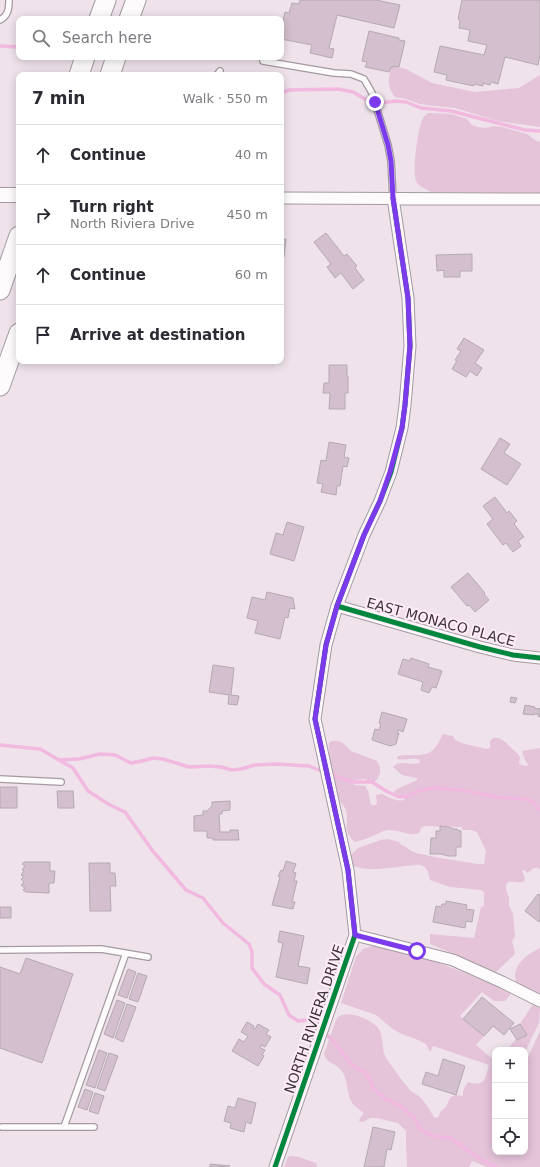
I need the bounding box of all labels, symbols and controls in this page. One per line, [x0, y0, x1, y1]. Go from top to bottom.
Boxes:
search box [16, 16, 284, 60]
icon: search [30, 27, 52, 49]
text: Search here [62, 29, 152, 47]
text: 7 min [32, 88, 85, 108]
text: Walk · 550 m [183, 91, 268, 106]
route end [366, 93, 384, 111]
icon: ahead [32, 144, 54, 166]
text: Continue [70, 146, 146, 164]
text: 40 m [235, 147, 268, 162]
text: Turn right [70, 198, 154, 216]
icon: right [32, 204, 54, 226]
text: 450 m [226, 207, 268, 222]
text: North Riviera Drive [70, 216, 195, 231]
icon: ahead [32, 264, 54, 286]
text: Continue [70, 266, 146, 284]
text: 60 m [235, 267, 268, 282]
icon: arrive [32, 324, 54, 346]
text: Arrive at destination [70, 326, 245, 344]
street label: EAST MONACO PLACE [365, 594, 517, 650]
street label: NORTH RIVIERA DRIVE [281, 942, 347, 1096]
route start [408, 942, 426, 960]
map controls [492, 1047, 528, 1155]
button: + [492, 1047, 528, 1083]
button: − [492, 1083, 528, 1119]
button: locate [492, 1119, 528, 1155]

